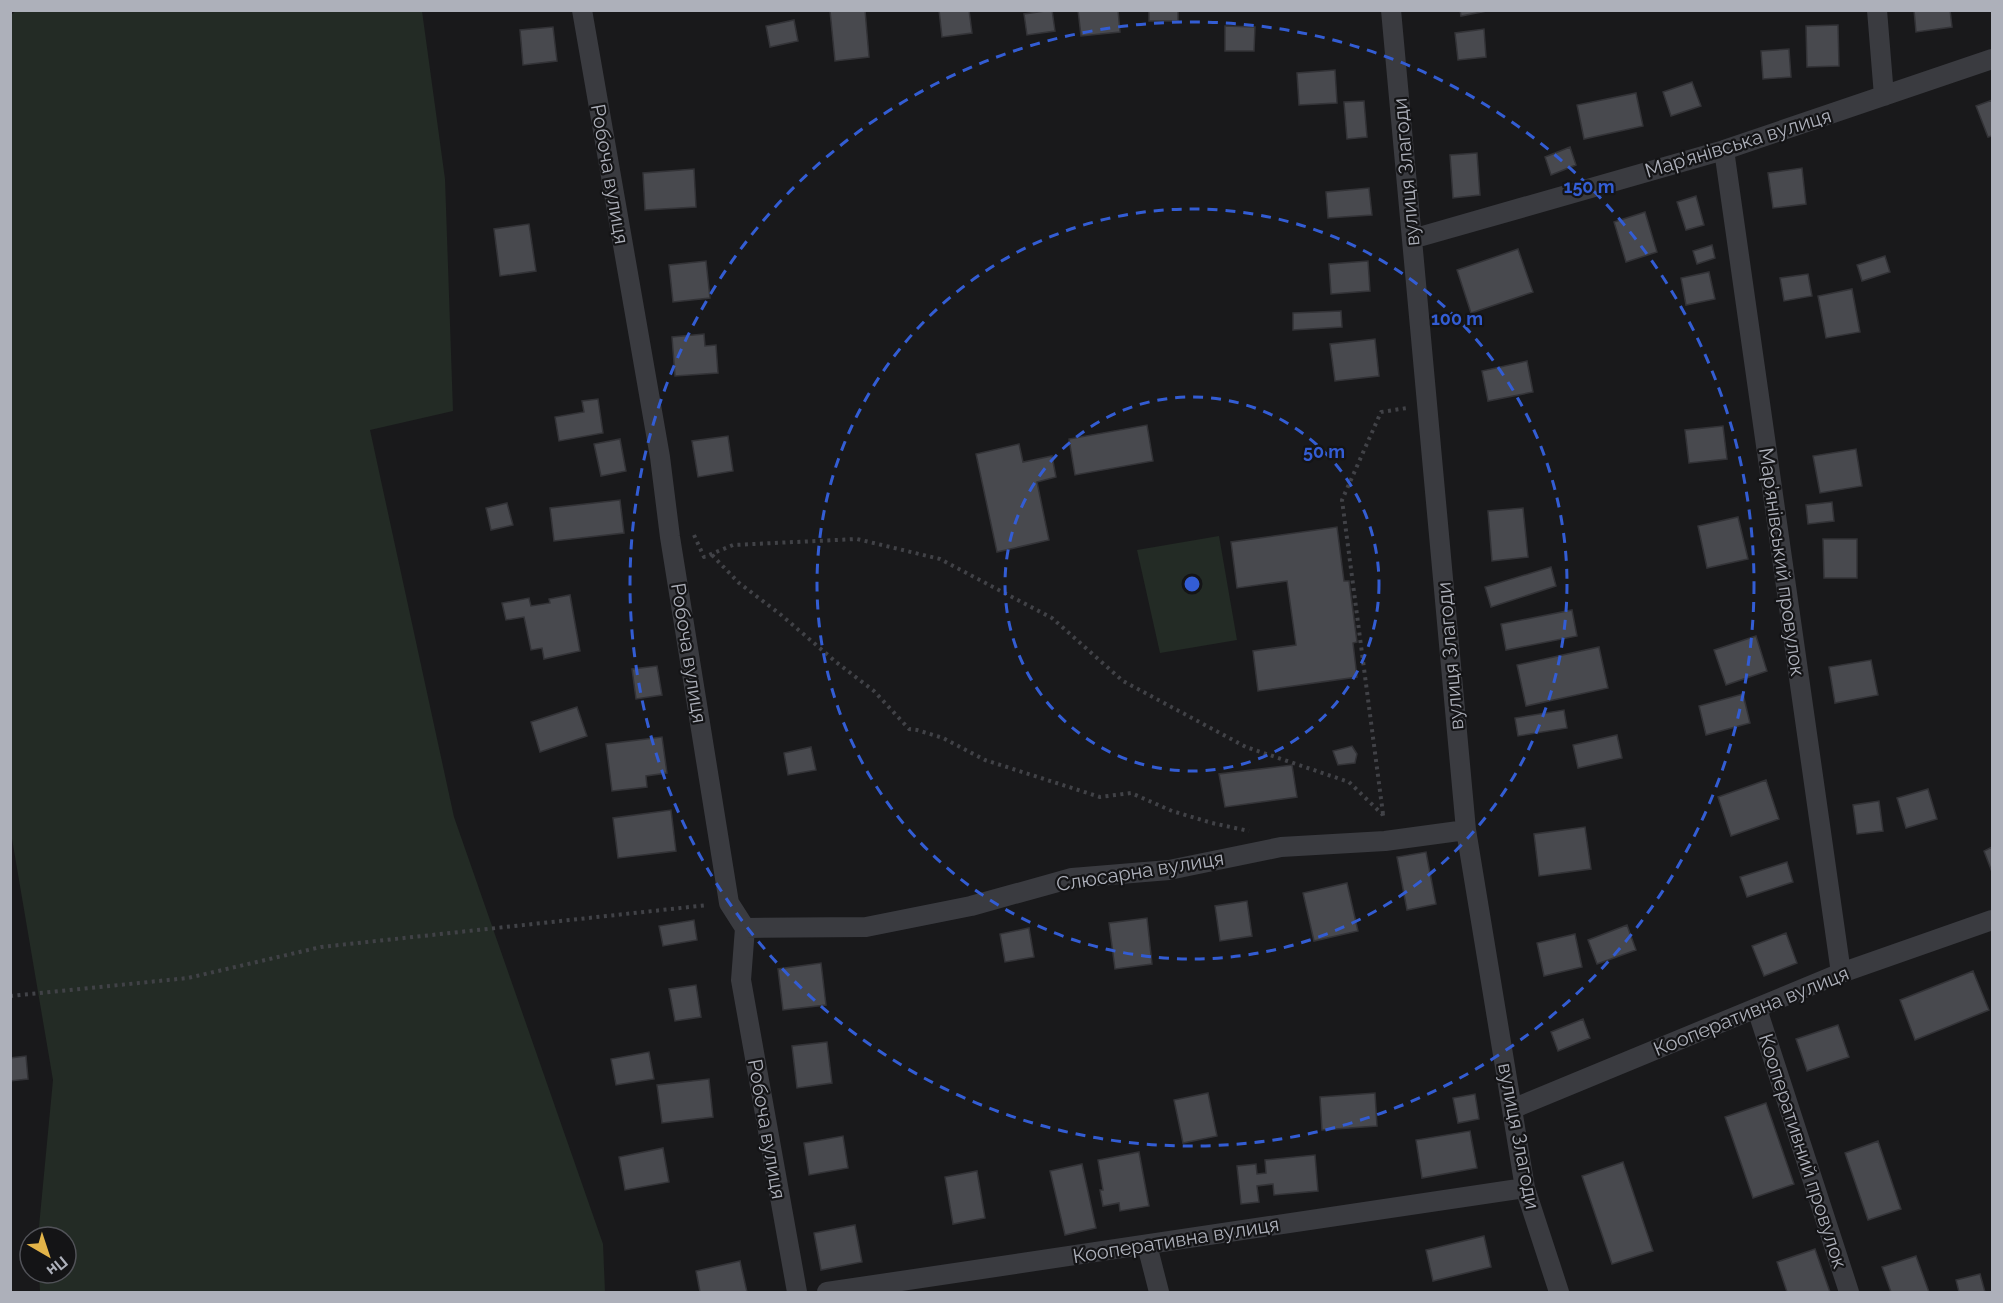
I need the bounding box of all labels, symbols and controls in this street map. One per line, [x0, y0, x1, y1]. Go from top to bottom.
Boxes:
street label: вулиця Злагоди [1388, 97, 1424, 247]
street label: Робоча вулиця [586, 102, 634, 246]
street label: Мар’янівська вулиця [1642, 103, 1834, 183]
text: 150 m [1564, 176, 1615, 197]
text: 100 m [1431, 308, 1483, 329]
text: 50 m [1303, 441, 1345, 462]
street label: Мар’янівський провулок [1754, 446, 1810, 678]
centre of rings [1182, 574, 1202, 594]
street label: Робоча вулиця [666, 581, 712, 725]
street label: вулиця Злагоди [1432, 581, 1468, 731]
street label: Слюсарна вулиця [1055, 846, 1225, 896]
street label: Кооперативна вулиця [1650, 961, 1852, 1061]
street label: Кооперативний провулок [1754, 1031, 1852, 1271]
street label: Робоча вулиця [743, 1057, 791, 1201]
street label: вулиця Злагоди [1493, 1061, 1545, 1211]
street label: Кооперативна вулиця [1071, 1212, 1281, 1268]
north arrow [18, 1225, 78, 1285]
text: Пн [43, 1252, 71, 1280]

